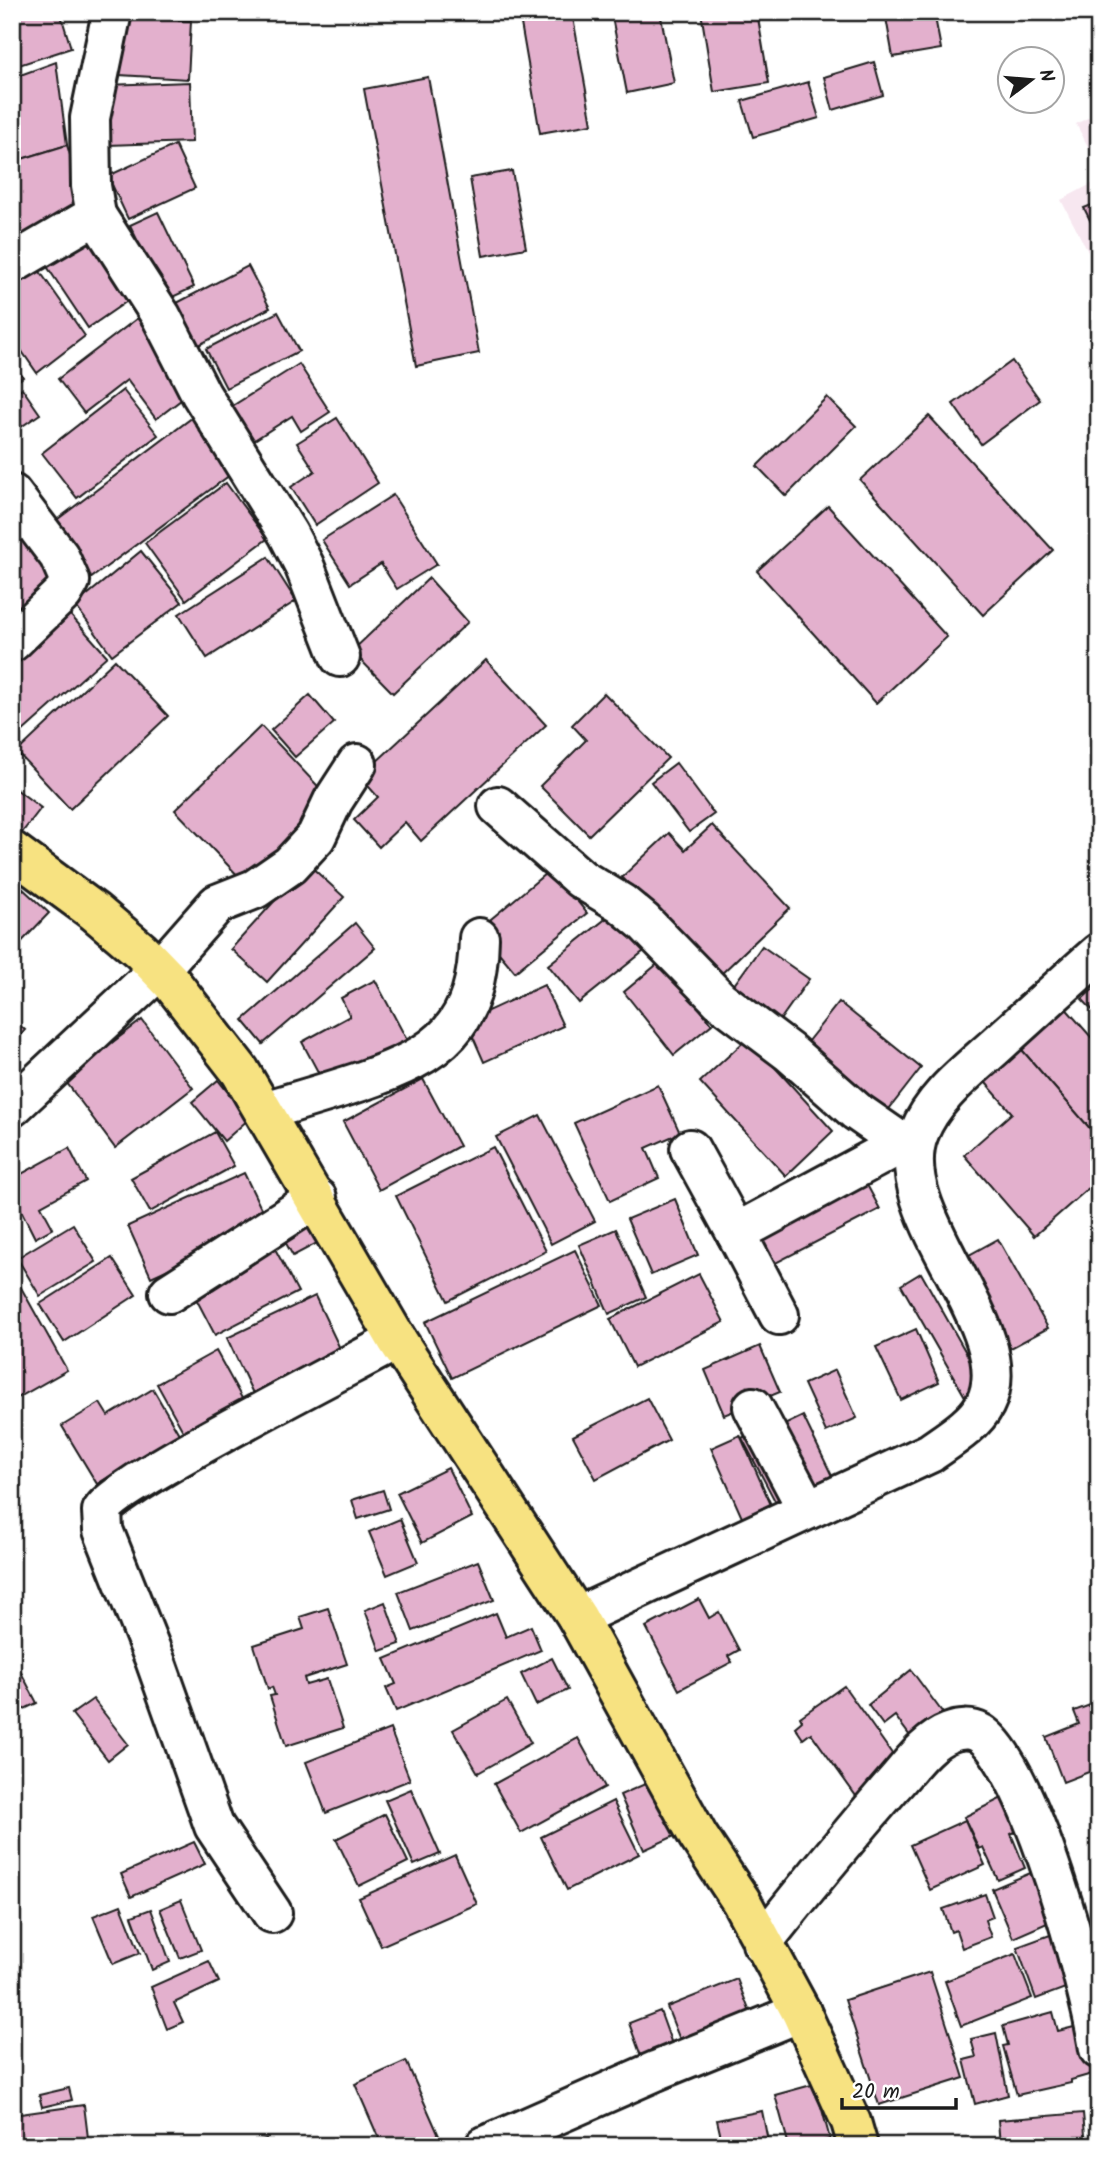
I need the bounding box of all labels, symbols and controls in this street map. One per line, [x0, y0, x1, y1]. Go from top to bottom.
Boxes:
north arrow [996, 46, 1066, 116]
text: N [1029, 66, 1061, 86]
scale bar [842, 2067, 955, 2111]
text: 20 m [852, 2076, 900, 2109]

